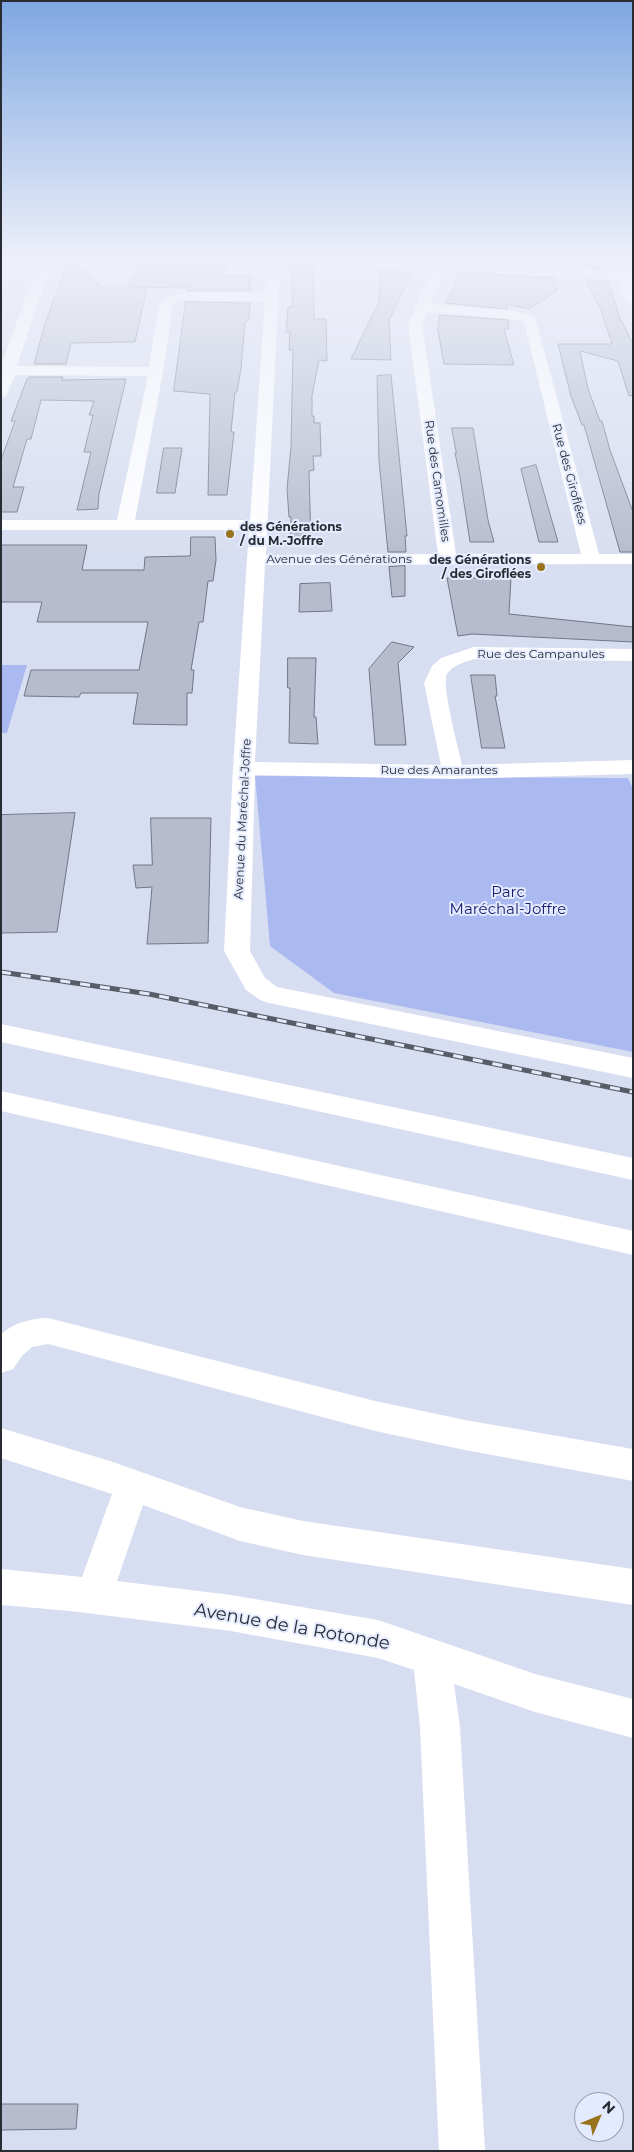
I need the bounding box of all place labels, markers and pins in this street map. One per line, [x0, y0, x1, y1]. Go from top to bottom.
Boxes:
place label: des Générations / du M.-Joffre [240, 520, 342, 548]
marker: des Générations / du M.-Joffre [224, 528, 236, 540]
place label: des Générations / des Giroflées [429, 553, 531, 581]
marker: des Générations / des Giroflées [535, 561, 547, 573]

